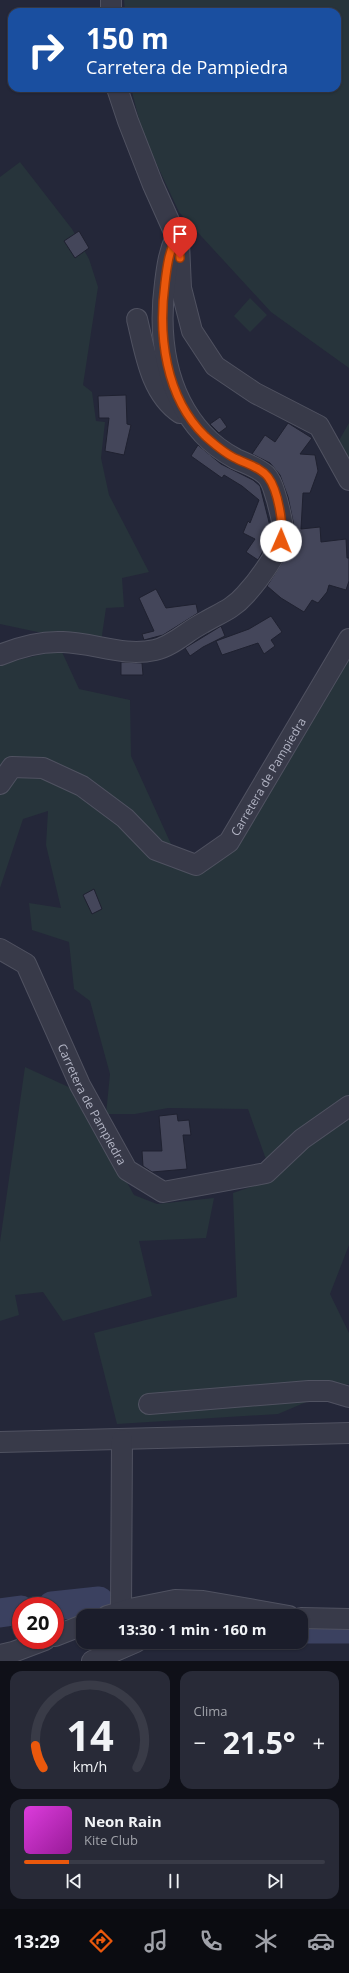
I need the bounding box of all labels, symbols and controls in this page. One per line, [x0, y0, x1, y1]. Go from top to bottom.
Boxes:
text: 150 m [86, 19, 169, 57]
icon: right [20, 24, 72, 76]
text: Carretera de Pampiedra [86, 55, 288, 79]
pin [163, 217, 197, 258]
icon: arrive [169, 223, 191, 245]
position arrow [260, 520, 302, 562]
street label: Carretera de Pampiedra [226, 714, 309, 839]
street label: Carretera de Pampiedra [54, 1041, 131, 1168]
speed limit sign: 20 [12, 1597, 64, 1649]
text: 13:30 · 1 min · 160 m [118, 1619, 266, 1639]
text: Clima [194, 1702, 228, 1720]
text: 14 [66, 1707, 114, 1763]
text: 21.5° [223, 1722, 296, 1763]
text: − [194, 1727, 206, 1757]
text: + [312, 1727, 325, 1757]
text: km/h [72, 1757, 107, 1776]
text: Neon Rain [84, 1811, 162, 1831]
text: Kite Club [84, 1831, 138, 1849]
icon: previous [63, 1870, 85, 1892]
icon: pause [163, 1870, 185, 1892]
icon: next [264, 1870, 286, 1892]
icon: directions [87, 1927, 115, 1955]
icon: music [142, 1927, 170, 1955]
icon: phone [197, 1927, 225, 1955]
icon: climate [252, 1927, 280, 1955]
icon: car [307, 1927, 335, 1955]
text: 13:29 [14, 1929, 60, 1953]

